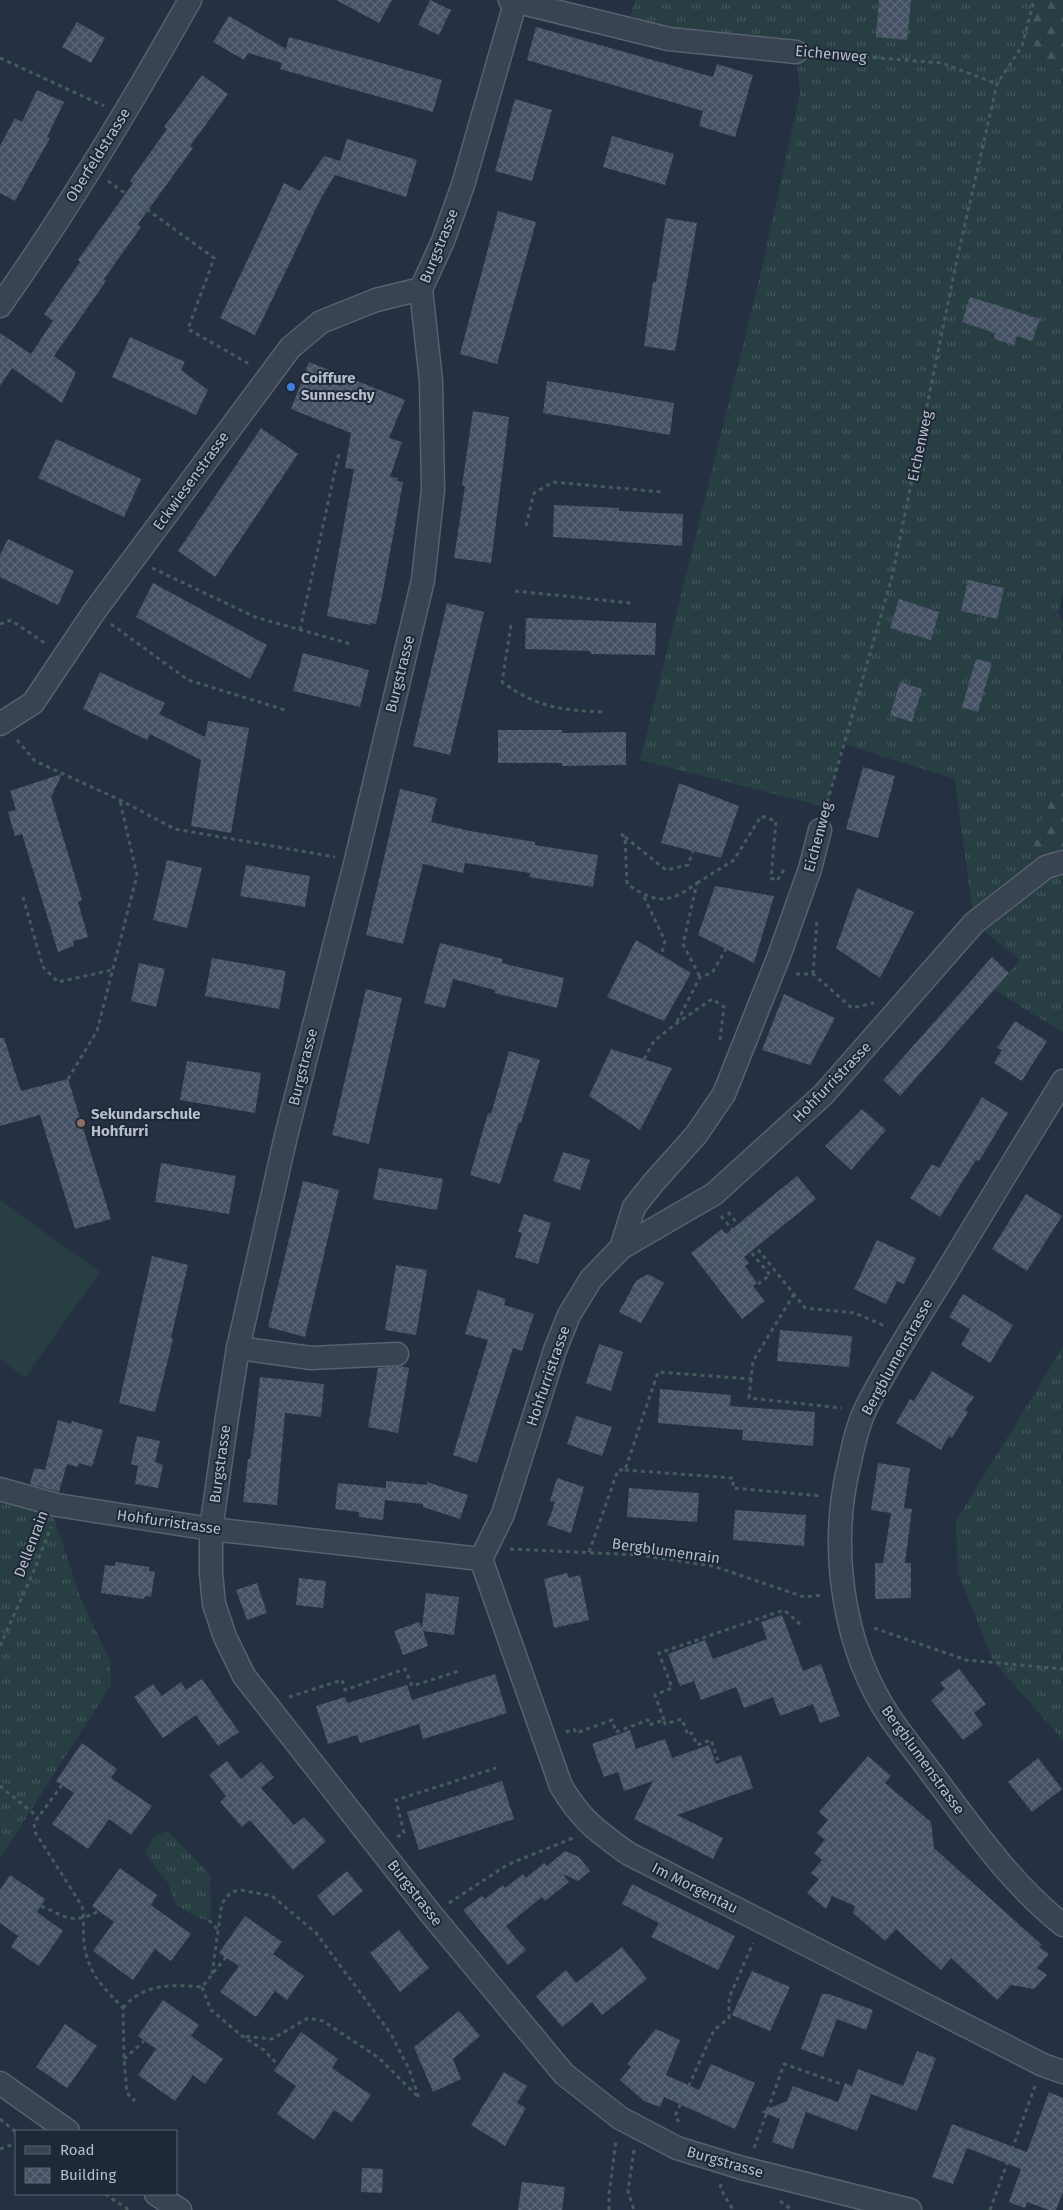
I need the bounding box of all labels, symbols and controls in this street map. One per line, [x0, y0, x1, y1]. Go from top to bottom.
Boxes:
street label: Eichenweg [794, 42, 868, 66]
street label: Oberfeldstrasse [62, 105, 134, 205]
street label: Burgstrasse [416, 206, 462, 286]
place label: Coiffure Sunneschy [301, 369, 375, 404]
marker: Coiffure Sunneschy [285, 381, 297, 393]
street label: Eichenweg [904, 409, 936, 483]
street label: Eckwiesenstrasse [149, 428, 233, 534]
street label: Burgstrasse [382, 634, 418, 714]
street label: Eichenweg [800, 800, 836, 874]
street label: Burgstrasse [285, 1027, 321, 1107]
street label: Hohfurristrasse [789, 1038, 875, 1126]
place label: Sekundarschule Hohfurri [91, 1105, 201, 1140]
marker: Sekundarschule Hohfurri [75, 1117, 87, 1129]
street label: Bergblumenstrasse [858, 1296, 936, 1418]
street label: Hohfurristrasse [522, 1323, 574, 1429]
street label: Burgstrasse [206, 1424, 234, 1504]
street label: Hohfurristrasse [116, 1506, 222, 1538]
street label: Dellenrain [10, 1508, 52, 1580]
street label: Bergblumenrain [611, 1535, 721, 1567]
street label: Bergblumenstrasse [877, 1702, 969, 1818]
street label: Burgstrasse [384, 1856, 446, 1930]
street label: Im Morgentau [649, 1859, 741, 1917]
legend [15, 2130, 178, 2195]
text: Road [60, 2141, 95, 2159]
street label: Burgstrasse [685, 2142, 765, 2182]
text: Building [60, 2166, 116, 2184]

